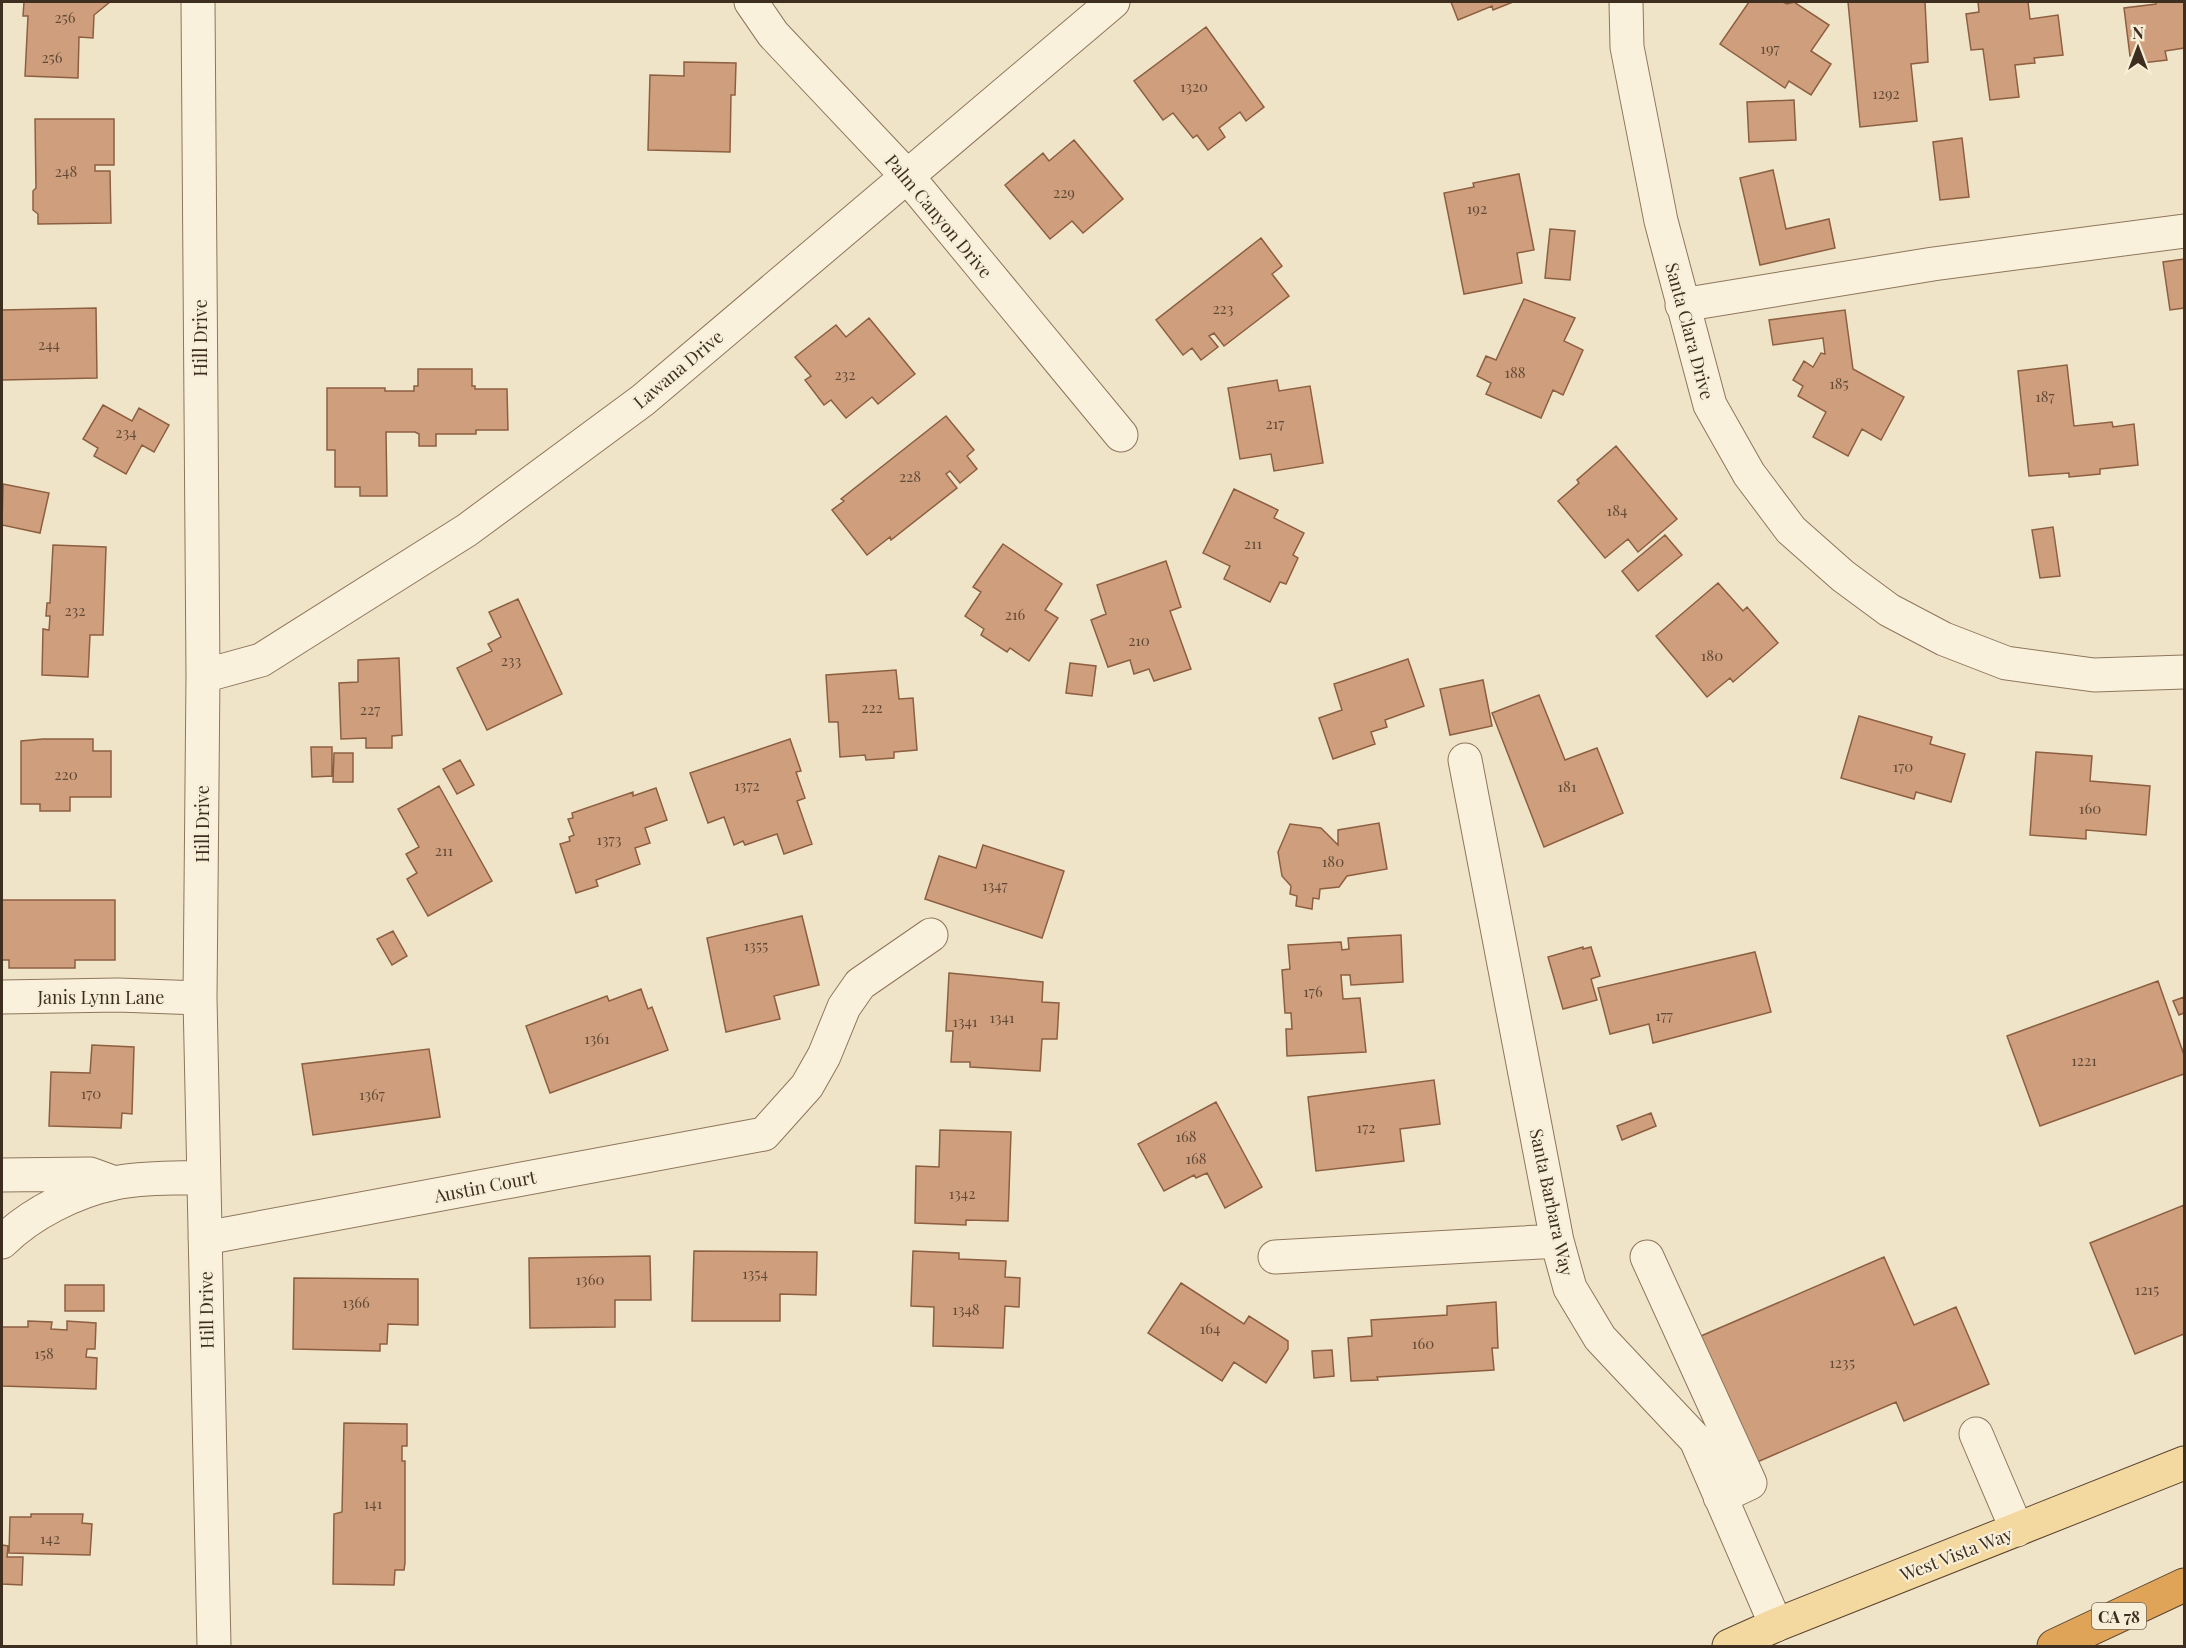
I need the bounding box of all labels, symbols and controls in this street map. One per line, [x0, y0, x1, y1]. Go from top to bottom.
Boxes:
house number: 256 [54, 7, 76, 27]
north arrow [2108, 18, 2168, 78]
text: N [2132, 22, 2144, 43]
house number: 197 [1760, 38, 1780, 58]
house number: 256 [41, 47, 63, 67]
house number: 1320 [1180, 76, 1208, 96]
house number: 1292 [1872, 83, 1900, 103]
street label: Palm Canyon Drive [880, 149, 998, 283]
house number: 248 [55, 161, 77, 181]
house number: 229 [1053, 182, 1075, 202]
house number: 192 [1467, 198, 1487, 218]
street label: Santa Clara Drive [1660, 260, 1720, 402]
house number: 223 [1212, 298, 1234, 318]
street label: Hill Drive [188, 299, 212, 377]
street label: Lawana Drive [628, 324, 728, 414]
house number: 244 [38, 334, 60, 354]
house number: 188 [1504, 362, 1526, 382]
house number: 232 [834, 364, 856, 384]
house number: 185 [1829, 373, 1849, 393]
house number: 187 [2035, 386, 2055, 406]
house number: 217 [1266, 413, 1284, 433]
house number: 234 [115, 422, 137, 442]
house number: 228 [899, 466, 921, 486]
house number: 184 [1607, 500, 1627, 520]
house number: 211 [1244, 533, 1263, 553]
house number: 232 [64, 600, 86, 620]
house number: 216 [1005, 604, 1025, 624]
house number: 210 [1128, 630, 1150, 650]
house number: 180 [1701, 645, 1723, 665]
house number: 233 [501, 650, 522, 670]
house number: 222 [861, 697, 883, 717]
house number: 227 [360, 699, 380, 719]
house number: 170 [1893, 756, 1913, 776]
house number: 220 [54, 764, 78, 784]
house number: 1372 [734, 775, 760, 795]
house number: 181 [1558, 776, 1577, 796]
street label: Hill Drive [190, 785, 214, 863]
house number: 160 [2079, 798, 2101, 818]
house number: 1373 [597, 829, 622, 849]
house number: 211 [435, 840, 454, 860]
house number: 180 [1322, 851, 1344, 871]
house number: 1347 [982, 875, 1008, 895]
house number: 1355 [744, 935, 768, 955]
house number: 176 [1303, 981, 1323, 1001]
street label: Janis Lynn Lane [37, 985, 164, 1009]
house number: 177 [1655, 1005, 1673, 1025]
house number: 1341 [989, 1007, 1015, 1027]
house number: 1341 [952, 1011, 978, 1031]
house number: 1361 [584, 1028, 610, 1048]
house number: 1221 [2071, 1050, 2097, 1070]
house number: 170 [81, 1083, 101, 1103]
house number: 1367 [359, 1084, 385, 1104]
house number: 172 [1357, 1117, 1375, 1137]
house number: 168 [1175, 1126, 1197, 1146]
street label: Santa Barbara Way [1525, 1126, 1579, 1278]
house number: 168 [1185, 1148, 1207, 1168]
street label: Austin Court [431, 1164, 539, 1208]
house number: 1342 [949, 1183, 975, 1203]
house number: 1354 [742, 1263, 768, 1283]
house number: 1360 [576, 1269, 604, 1289]
street label: Hill Drive [193, 1271, 219, 1349]
house number: 1215 [2135, 1279, 2159, 1299]
house number: 1366 [342, 1292, 370, 1312]
house number: 1348 [952, 1299, 980, 1319]
house number: 164 [1200, 1318, 1220, 1338]
house number: 160 [1412, 1333, 1434, 1353]
house number: 158 [34, 1343, 54, 1363]
house number: 1235 [1829, 1352, 1855, 1372]
house number: 141 [364, 1493, 383, 1513]
street label: West Vista Way [1895, 1522, 2016, 1587]
house number: 142 [40, 1528, 60, 1548]
road number: CA 78 [2092, 1603, 2146, 1629]

